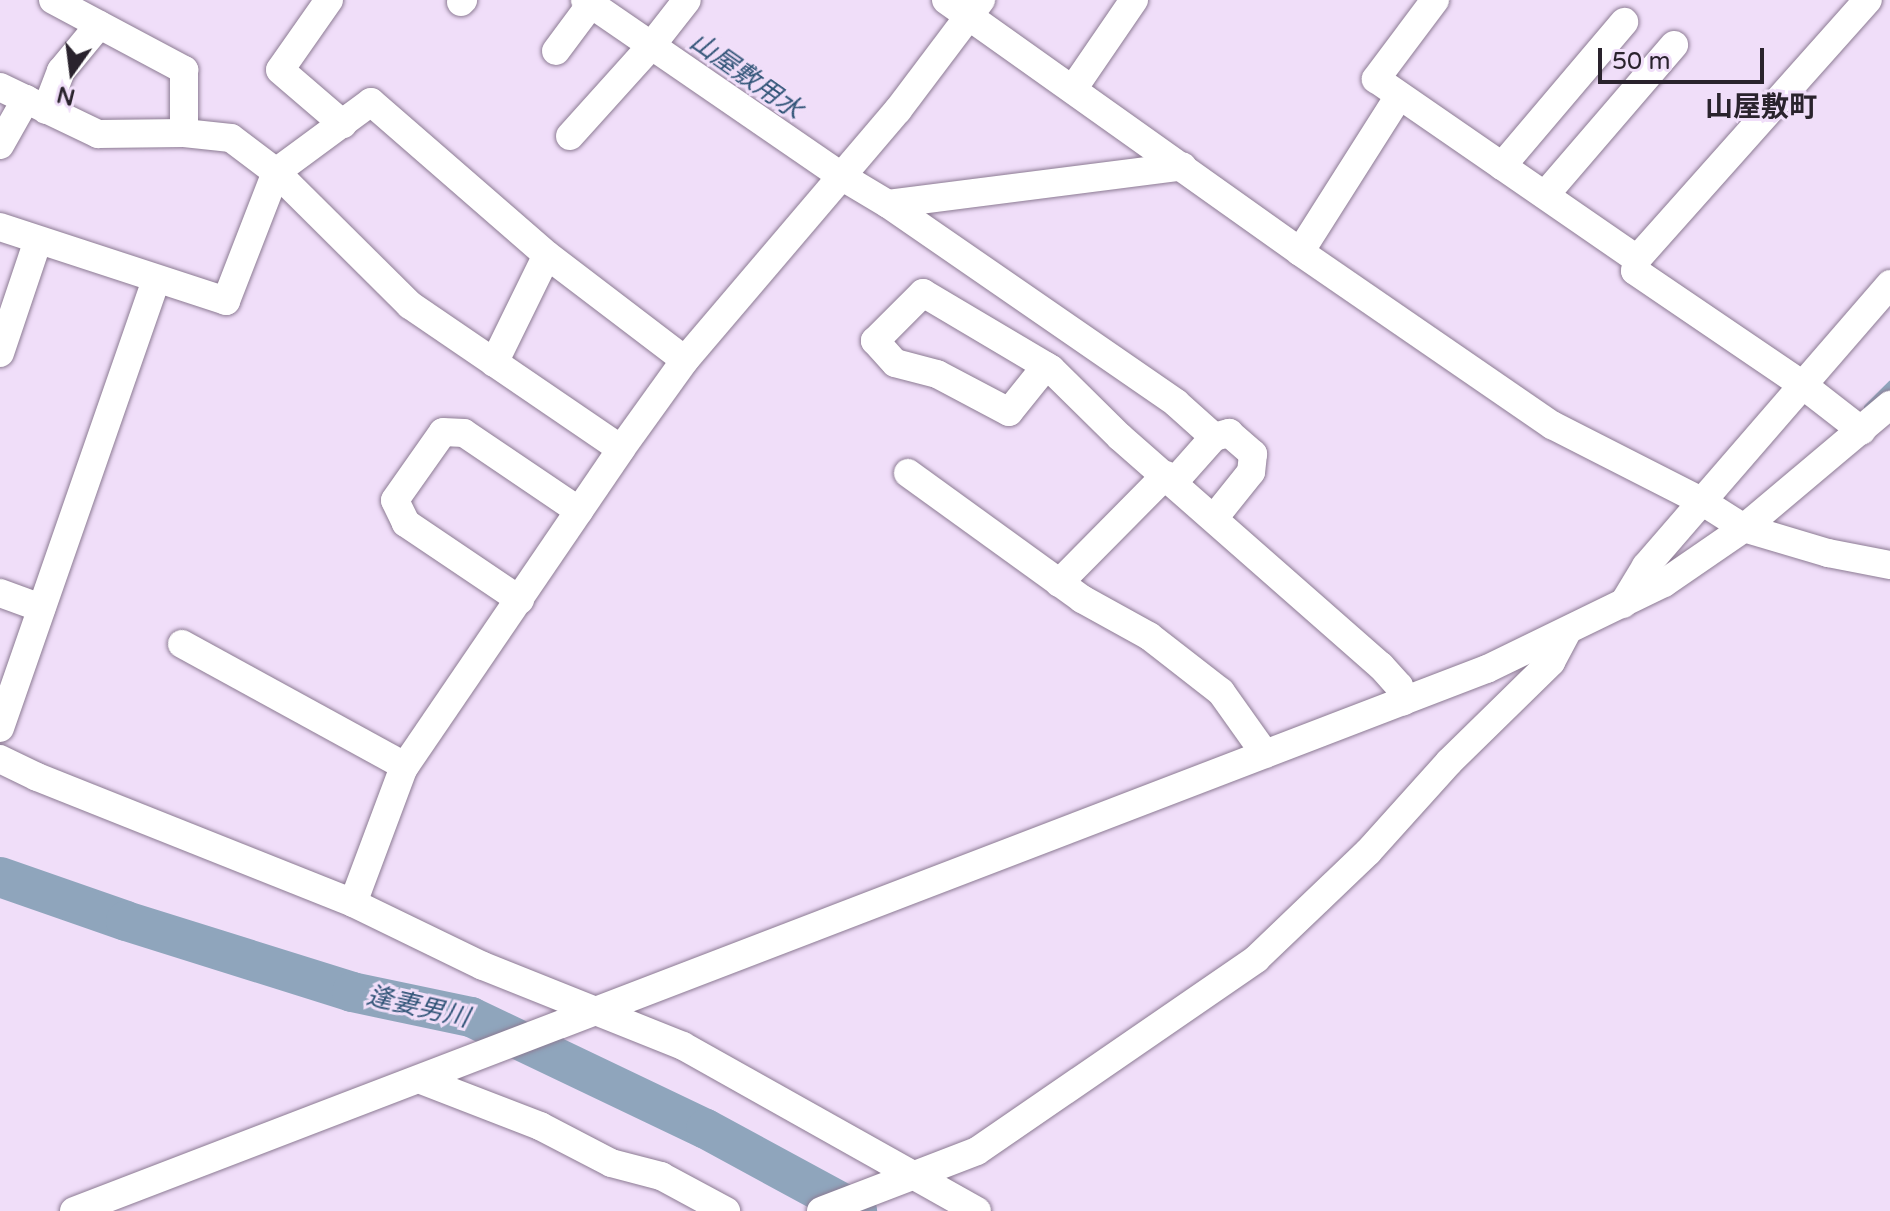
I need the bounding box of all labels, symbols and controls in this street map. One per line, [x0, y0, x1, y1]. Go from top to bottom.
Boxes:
water label: 山屋敷用水 [684, 26, 808, 126]
north arrow [32, 32, 112, 112]
scale bar [1602, 32, 1768, 82]
text: 50 m [1612, 47, 1670, 76]
text: N [54, 81, 78, 110]
district label: 山屋敷町 [1705, 90, 1817, 124]
water label: 逢妻男川 [364, 980, 472, 1034]

